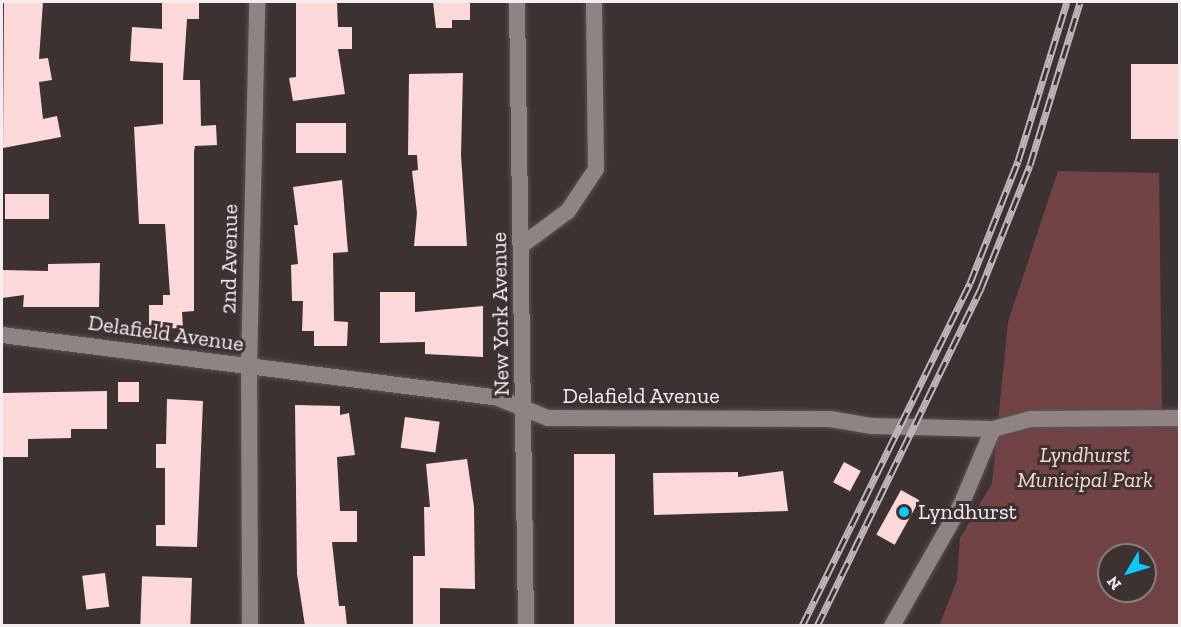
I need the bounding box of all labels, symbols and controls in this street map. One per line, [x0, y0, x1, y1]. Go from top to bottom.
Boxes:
street label: 2nd Avenue [215, 203, 243, 315]
street label: New York Avenue [485, 231, 515, 397]
street label: Delafield Avenue [86, 309, 246, 357]
street label: Delafield Avenue [562, 383, 720, 409]
park label: Lyndhurst Municipal Park [1017, 441, 1153, 493]
place label: Lyndhurst [918, 499, 1017, 525]
marker: Lyndhurst [895, 503, 913, 521]
north arrow [1097, 543, 1157, 603]
text: N [1103, 573, 1125, 594]

